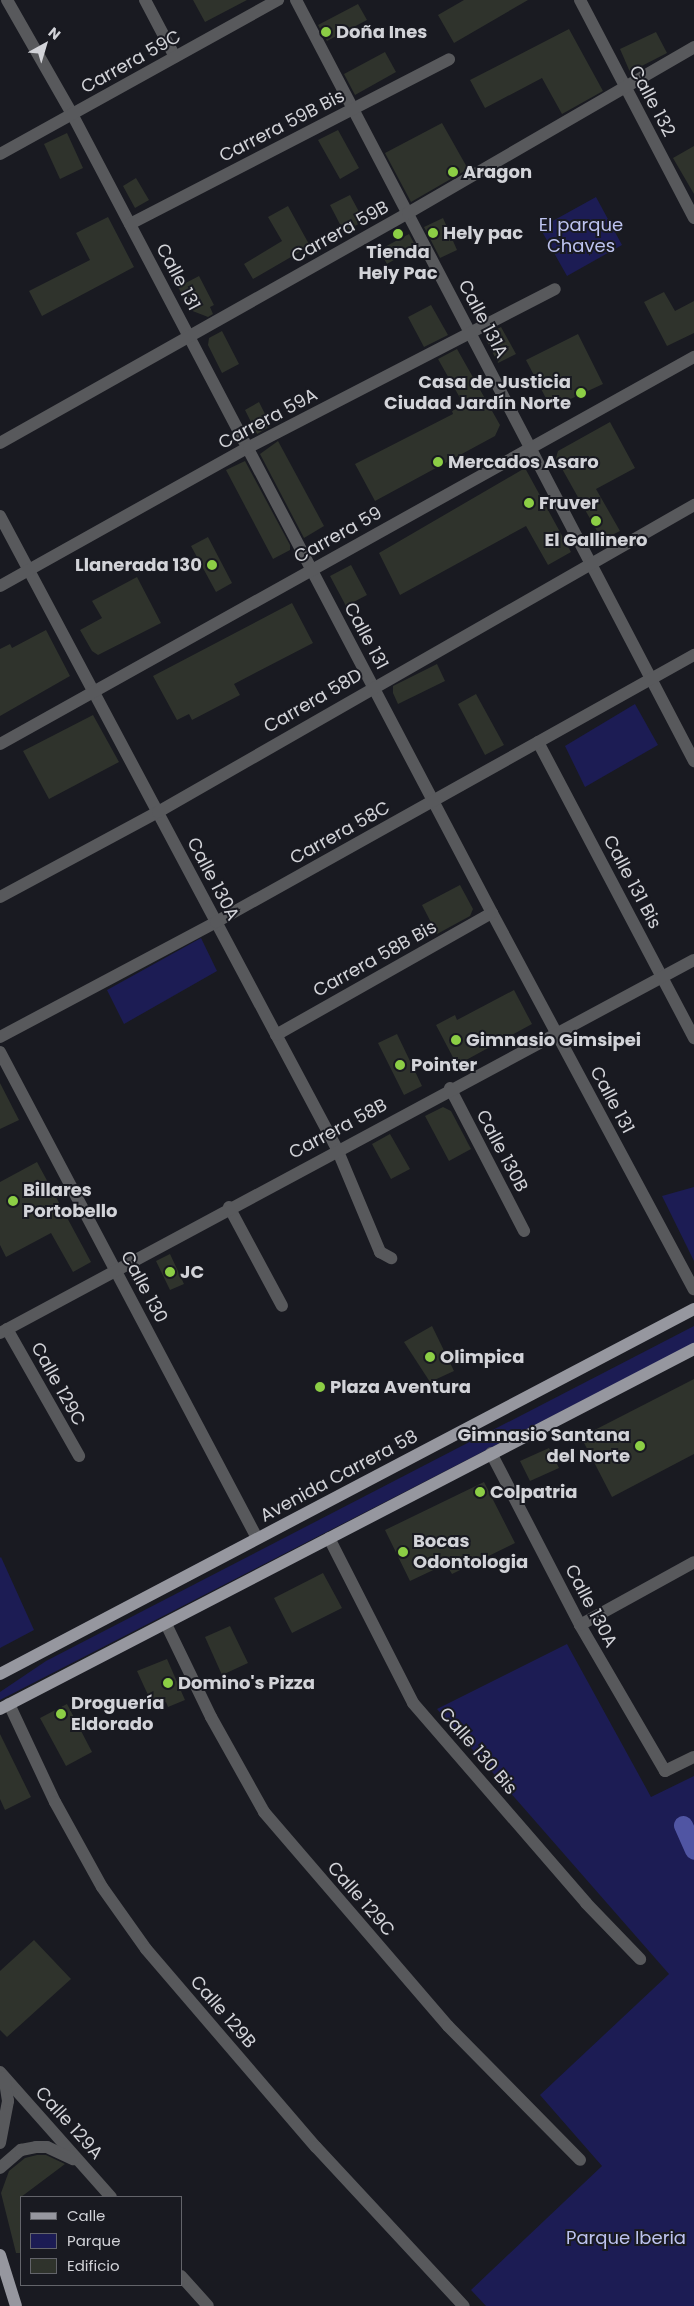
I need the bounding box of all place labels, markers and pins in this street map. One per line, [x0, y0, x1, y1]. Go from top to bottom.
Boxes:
place label: Doña Ines [336, 21, 427, 43]
marker: Doña Ines [320, 26, 332, 38]
place label: Aragon [463, 161, 532, 183]
marker: Aragon [447, 166, 459, 178]
place label: Hely pac [443, 222, 523, 244]
marker: Hely pac [427, 227, 439, 239]
marker: Tienda Hely Pac [392, 228, 404, 240]
place label: Tienda Hely Pac [358, 242, 438, 284]
place label: Casa de Justicia Ciudad Jardín Norte [384, 372, 571, 414]
marker: Casa de Justicia Ciudad Jardín Norte [575, 387, 587, 399]
place label: Mercados Asaro [448, 451, 599, 473]
marker: Mercados Asaro [432, 456, 444, 468]
place label: Fruver [539, 492, 599, 514]
marker: Fruver [523, 497, 535, 509]
marker: El Gallinero [590, 515, 602, 527]
place label: El Gallinero [544, 529, 648, 551]
place label: Llanerada 130 [75, 554, 202, 576]
marker: Llanerada 130 [206, 559, 218, 571]
place label: Gimnasio Gimsipei [466, 1029, 641, 1051]
marker: Gimnasio Gimsipei [450, 1034, 462, 1046]
place label: Pointer [411, 1054, 477, 1076]
marker: Pointer [393, 1058, 407, 1072]
place label: Billares Portobello [23, 1180, 118, 1222]
marker: Billares Portobello [7, 1195, 19, 1207]
place label: JC [180, 1261, 204, 1283]
marker: JC [164, 1266, 176, 1278]
place label: Olimpica [440, 1346, 524, 1368]
marker: Olimpica [424, 1351, 436, 1363]
place label: Plaza Aventura [330, 1376, 471, 1398]
marker: Plaza Aventura [314, 1381, 326, 1393]
place label: Gimnasio Santana del Norte [458, 1425, 630, 1468]
marker: Gimnasio Santana del Norte [634, 1440, 646, 1452]
place label: Colpatria [490, 1481, 577, 1503]
marker: Colpatria [474, 1486, 486, 1498]
place label: Bocas Odontologia [413, 1531, 528, 1574]
marker: Bocas Odontologia [397, 1546, 409, 1558]
place label: Domino's Pizza [178, 1672, 315, 1694]
marker: Domino's Pizza [162, 1677, 174, 1689]
place label: Droguería Eldorado [71, 1693, 164, 1736]
marker: Droguería Eldorado [55, 1708, 67, 1720]

